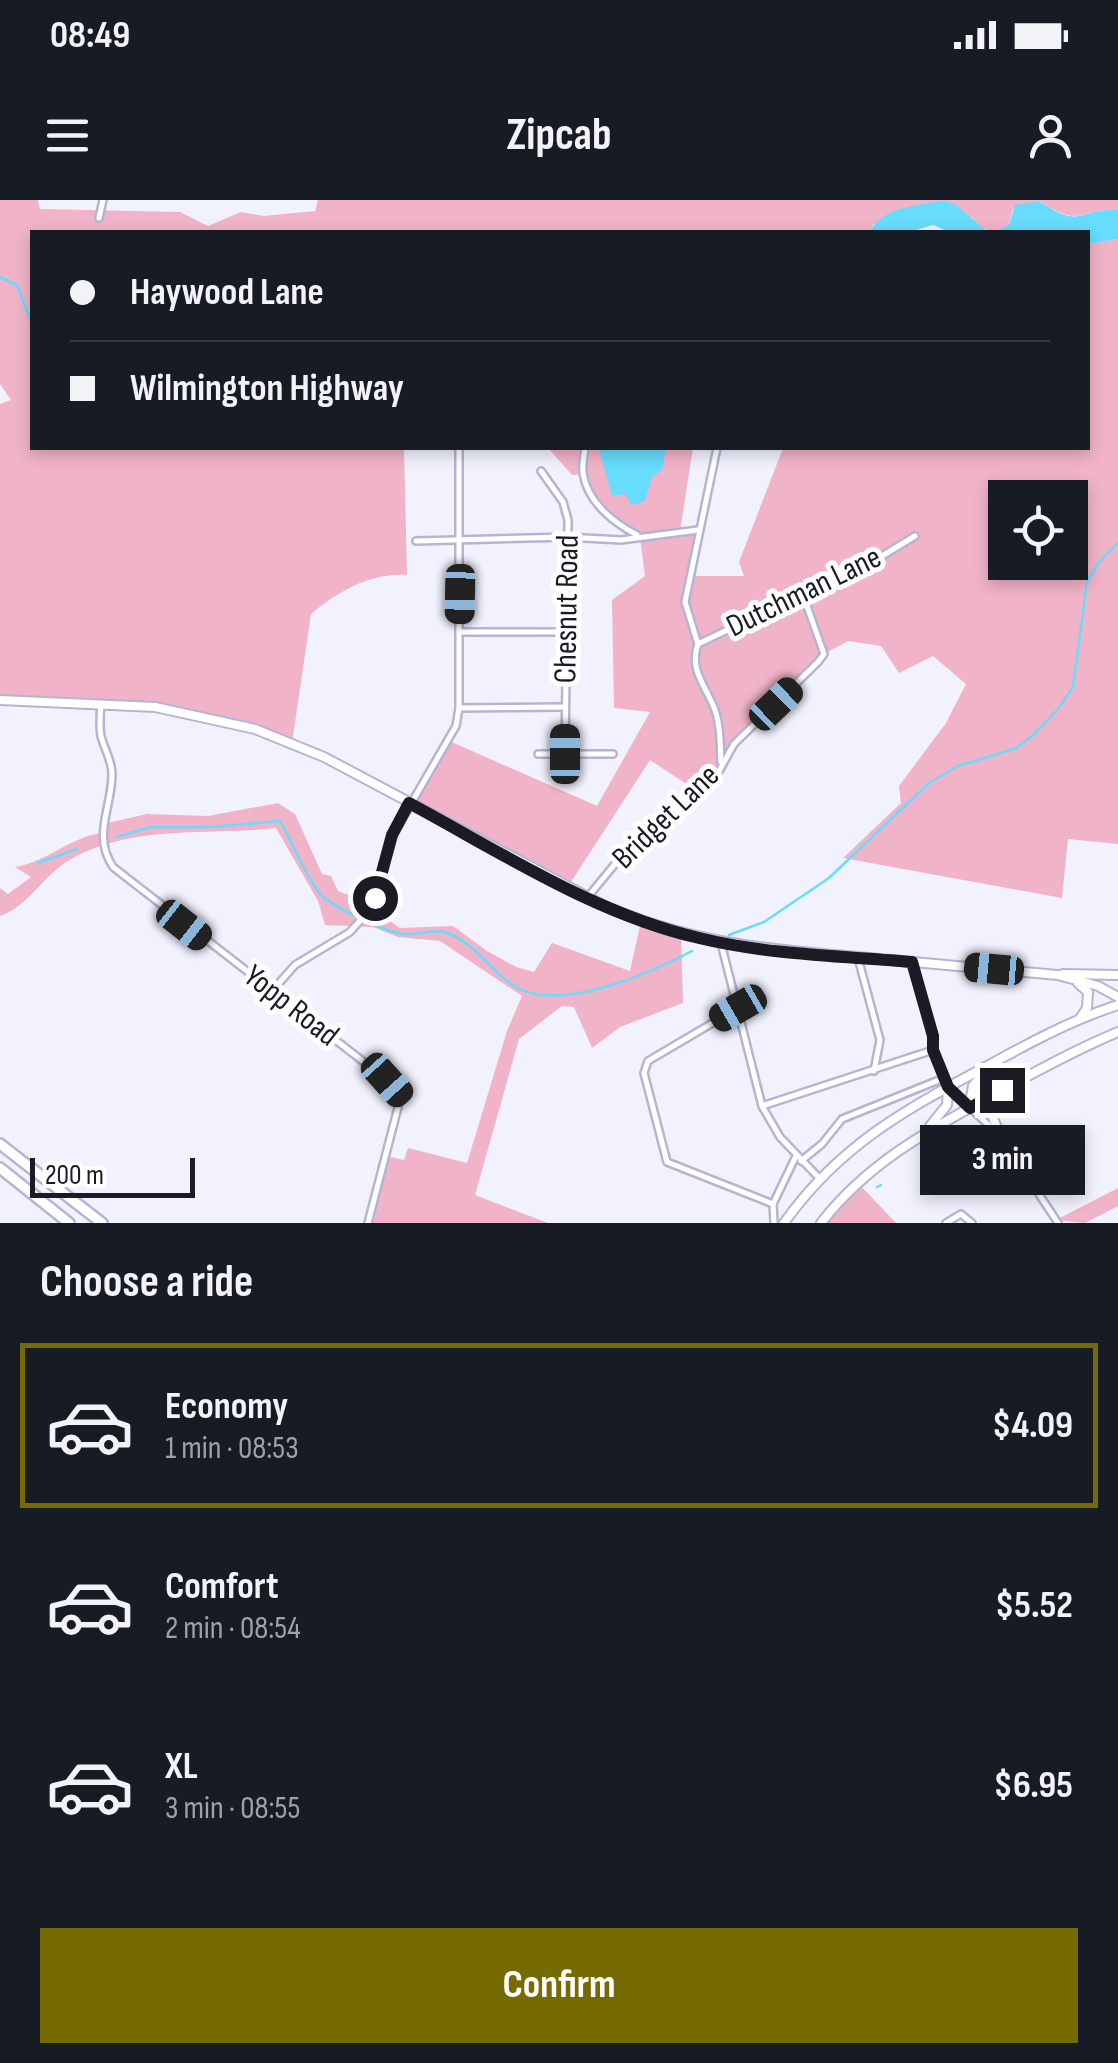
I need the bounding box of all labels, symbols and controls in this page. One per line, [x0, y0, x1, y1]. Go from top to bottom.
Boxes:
text: 08:49 [50, 13, 130, 58]
icon: menu [40, 108, 95, 163]
text: Zipcab [506, 108, 612, 163]
icon: person [1023, 108, 1078, 163]
text: Haywood Lane [130, 270, 324, 315]
text: Wilmington Highway [130, 366, 404, 411]
map controls [988, 480, 1088, 580]
button: locate [988, 480, 1088, 580]
street label: Chesnut Road [546, 534, 588, 684]
street label: Dutchman Lane [720, 538, 888, 646]
car [444, 564, 476, 624]
car [744, 672, 808, 736]
car [550, 724, 580, 784]
street label: Bridget Lane [604, 757, 728, 877]
route start [353, 876, 398, 921]
car [151, 895, 217, 955]
car [963, 951, 1025, 987]
street label: Yopp Road [236, 957, 346, 1055]
car [705, 980, 771, 1036]
car [356, 1048, 418, 1112]
route end [980, 1068, 1025, 1113]
callout: 3 min [920, 1125, 1084, 1195]
text: 3 min [972, 1140, 1033, 1179]
scale bar [30, 1153, 195, 1198]
text: 200 m [45, 1159, 104, 1192]
text: Choose a ride [40, 1255, 253, 1310]
icon: car [45, 1381, 135, 1471]
text: Economy [165, 1384, 288, 1429]
text: $4.09 [992, 1403, 1073, 1448]
text: 1 min · 08:53 [165, 1429, 299, 1468]
icon: car [45, 1561, 135, 1651]
text: Comfort [165, 1564, 279, 1609]
text: $5.52 [995, 1583, 1073, 1628]
text: 2 min · 08:54 [165, 1609, 301, 1648]
icon: car [45, 1741, 135, 1831]
text: XL [165, 1744, 198, 1789]
text: $6.95 [993, 1763, 1073, 1808]
text: 3 min · 08:55 [165, 1789, 300, 1828]
button: Confirm [40, 1928, 1078, 2043]

